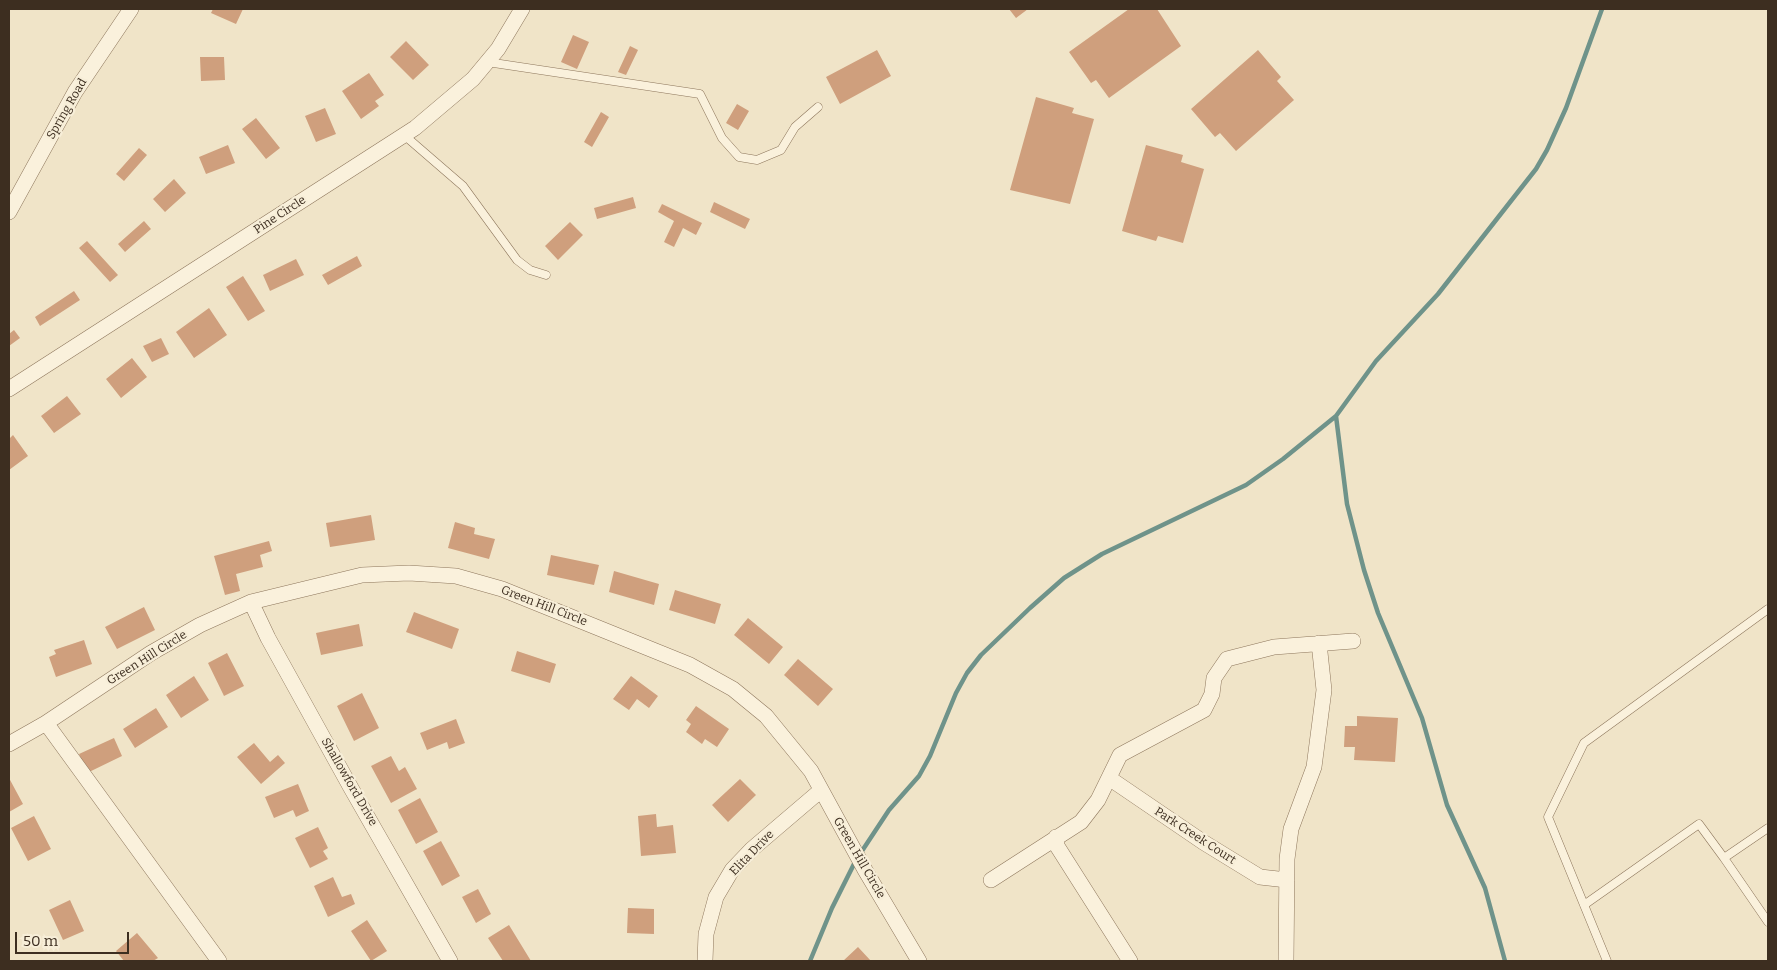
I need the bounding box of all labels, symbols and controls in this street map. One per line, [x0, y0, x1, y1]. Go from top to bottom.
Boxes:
street label: Spring Road [44, 76, 90, 142]
street label: Pine Circle [251, 193, 309, 237]
street label: Green Hill Circle [499, 583, 589, 629]
street label: Green Hill Circle [104, 628, 190, 688]
street label: Shallowford Drive [318, 735, 380, 829]
street label: Park Creek Court [1152, 804, 1238, 868]
street label: Green Hill Circle [830, 815, 888, 901]
street label: Elita Drive [727, 827, 777, 879]
scale bar [18, 922, 131, 954]
text: 50 m [23, 932, 58, 950]

